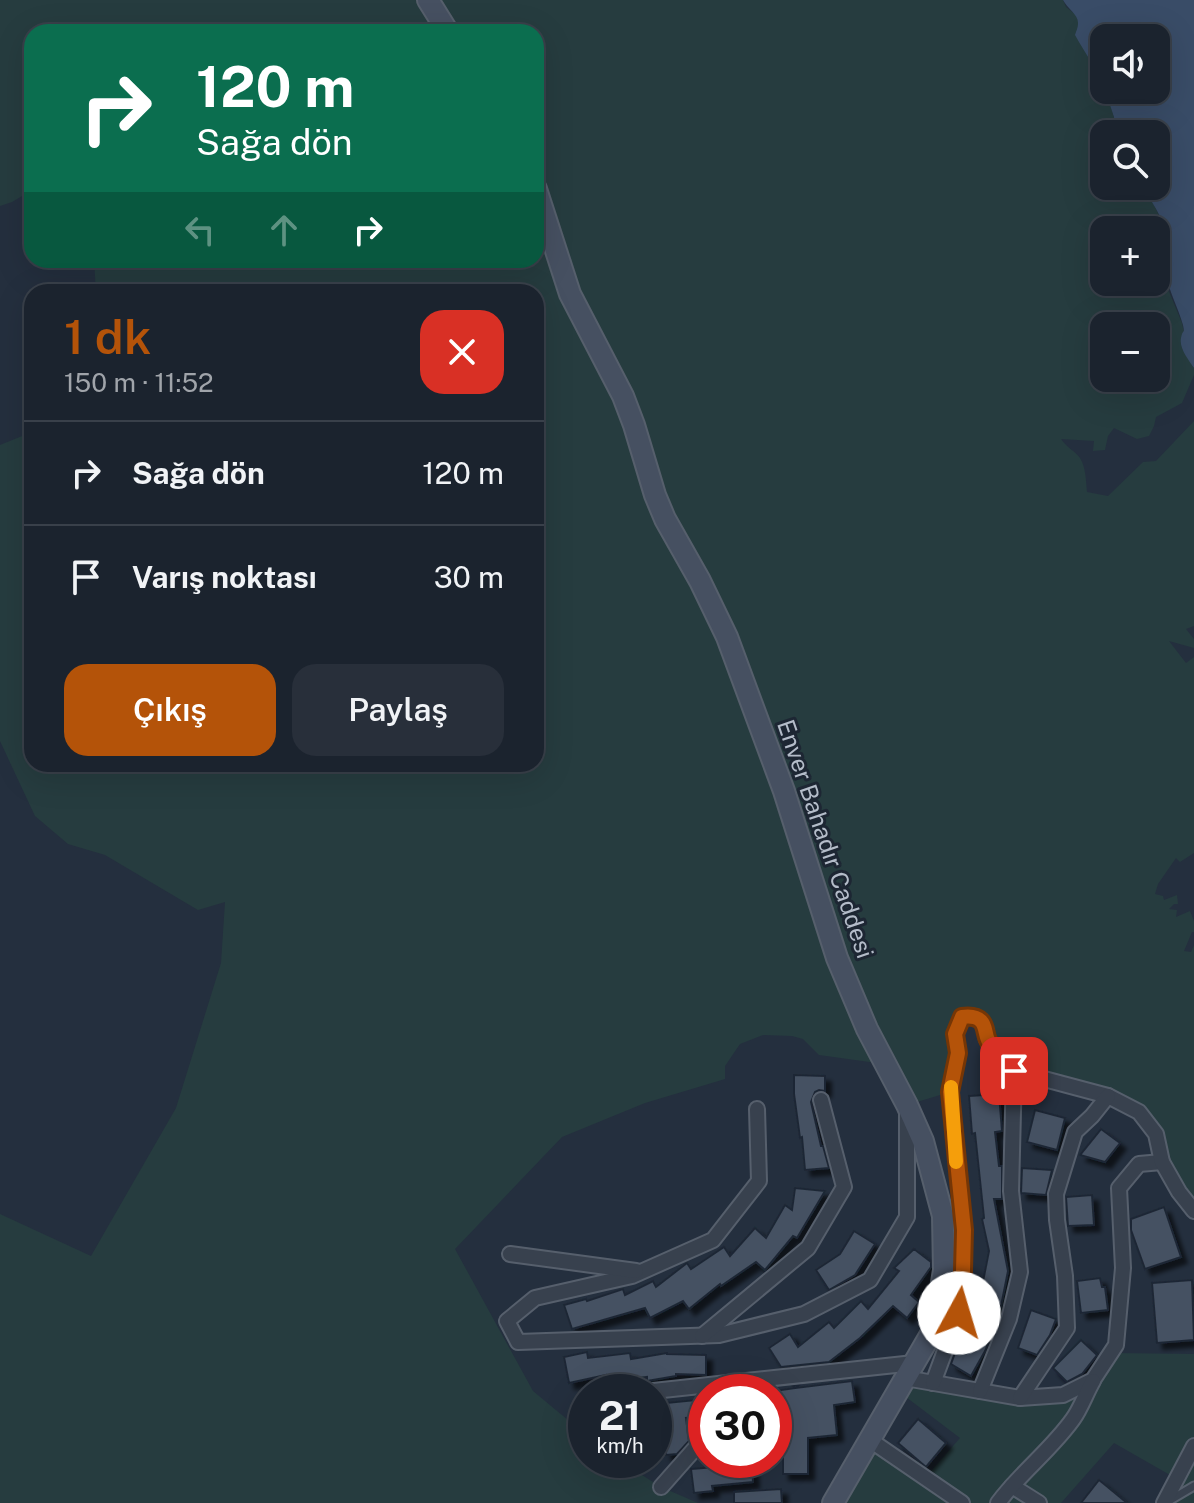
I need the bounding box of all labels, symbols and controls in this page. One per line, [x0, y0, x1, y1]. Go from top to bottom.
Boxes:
map controls [1090, 24, 1170, 392]
button: sound [1090, 24, 1170, 104]
text: 120 m [196, 54, 354, 120]
icon: right [64, 56, 168, 160]
button: search [1090, 120, 1170, 200]
text: Sağa dön [196, 121, 353, 163]
icon: left [178, 208, 222, 252]
icon: ahead [262, 208, 306, 252]
icon: right [346, 208, 390, 252]
button: + [1090, 216, 1170, 296]
text: 1 dk [64, 308, 151, 365]
button: close [420, 310, 504, 394]
button: − [1090, 312, 1170, 392]
text: 150 m · 11:52 [64, 367, 214, 398]
icon: right [64, 451, 108, 495]
text: Sağa dön [132, 455, 265, 491]
text: 120 m [422, 455, 504, 491]
icon: arrive [64, 555, 108, 599]
text: Varış noktası [132, 559, 317, 595]
text: 30 m [434, 559, 504, 595]
button: Çıkış [64, 664, 276, 756]
button: Paylaş [292, 664, 504, 756]
street label: Enver Bahadır Caddesi [772, 716, 880, 962]
pin [980, 1037, 1048, 1105]
icon: arrive [992, 1049, 1036, 1093]
position arrow [917, 1271, 1001, 1355]
speed limit sign: 30 [688, 1374, 792, 1478]
text: 21 [599, 1392, 641, 1439]
text: km/h [596, 1434, 644, 1458]

